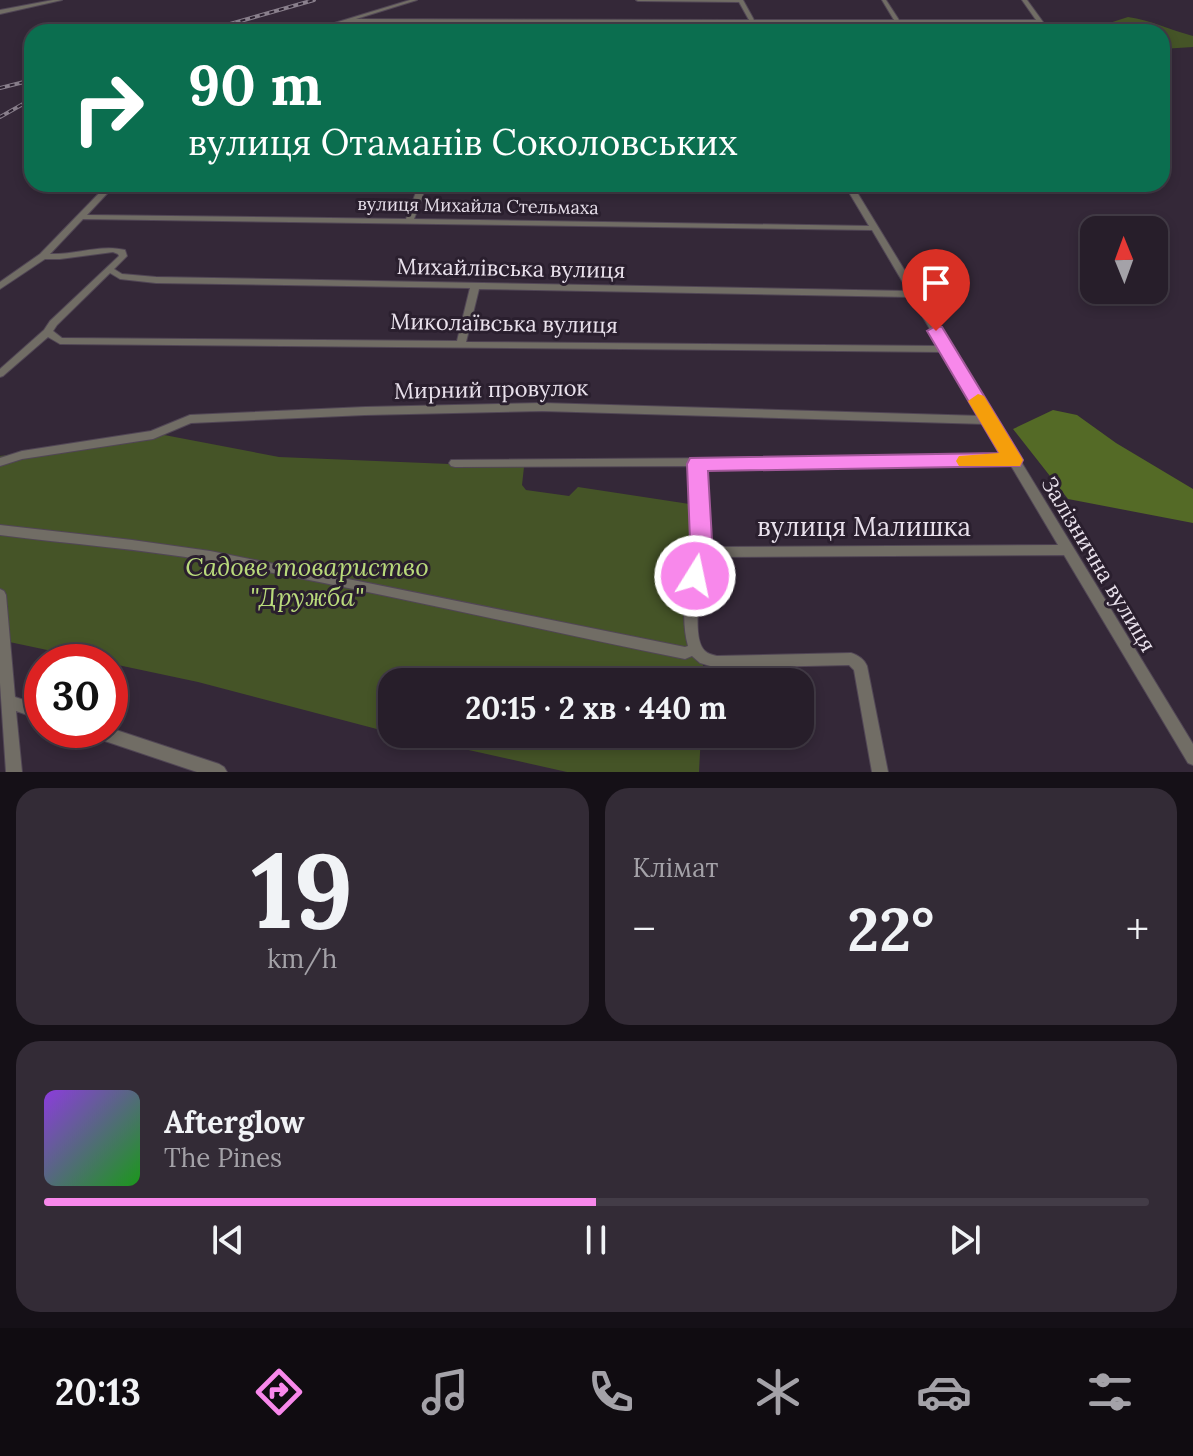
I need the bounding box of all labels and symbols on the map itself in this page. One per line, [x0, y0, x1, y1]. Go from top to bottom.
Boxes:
street label: вулиця Михайла Стельмаха [357, 192, 599, 219]
north arrow [1080, 216, 1168, 304]
pin [902, 249, 970, 331]
street label: Михайлівська вулиця [396, 252, 626, 284]
street label: Миколаївська вулиця [390, 307, 618, 339]
street label: Мирний провулок [394, 373, 589, 405]
street label: Залізнична вулиця [1035, 471, 1163, 657]
street label: вулиця Малишка [757, 510, 971, 543]
position arrow [653, 534, 737, 618]
park label: Садове товариство "Дружба" [185, 550, 429, 613]
speed limit sign: 30 [24, 644, 128, 748]

